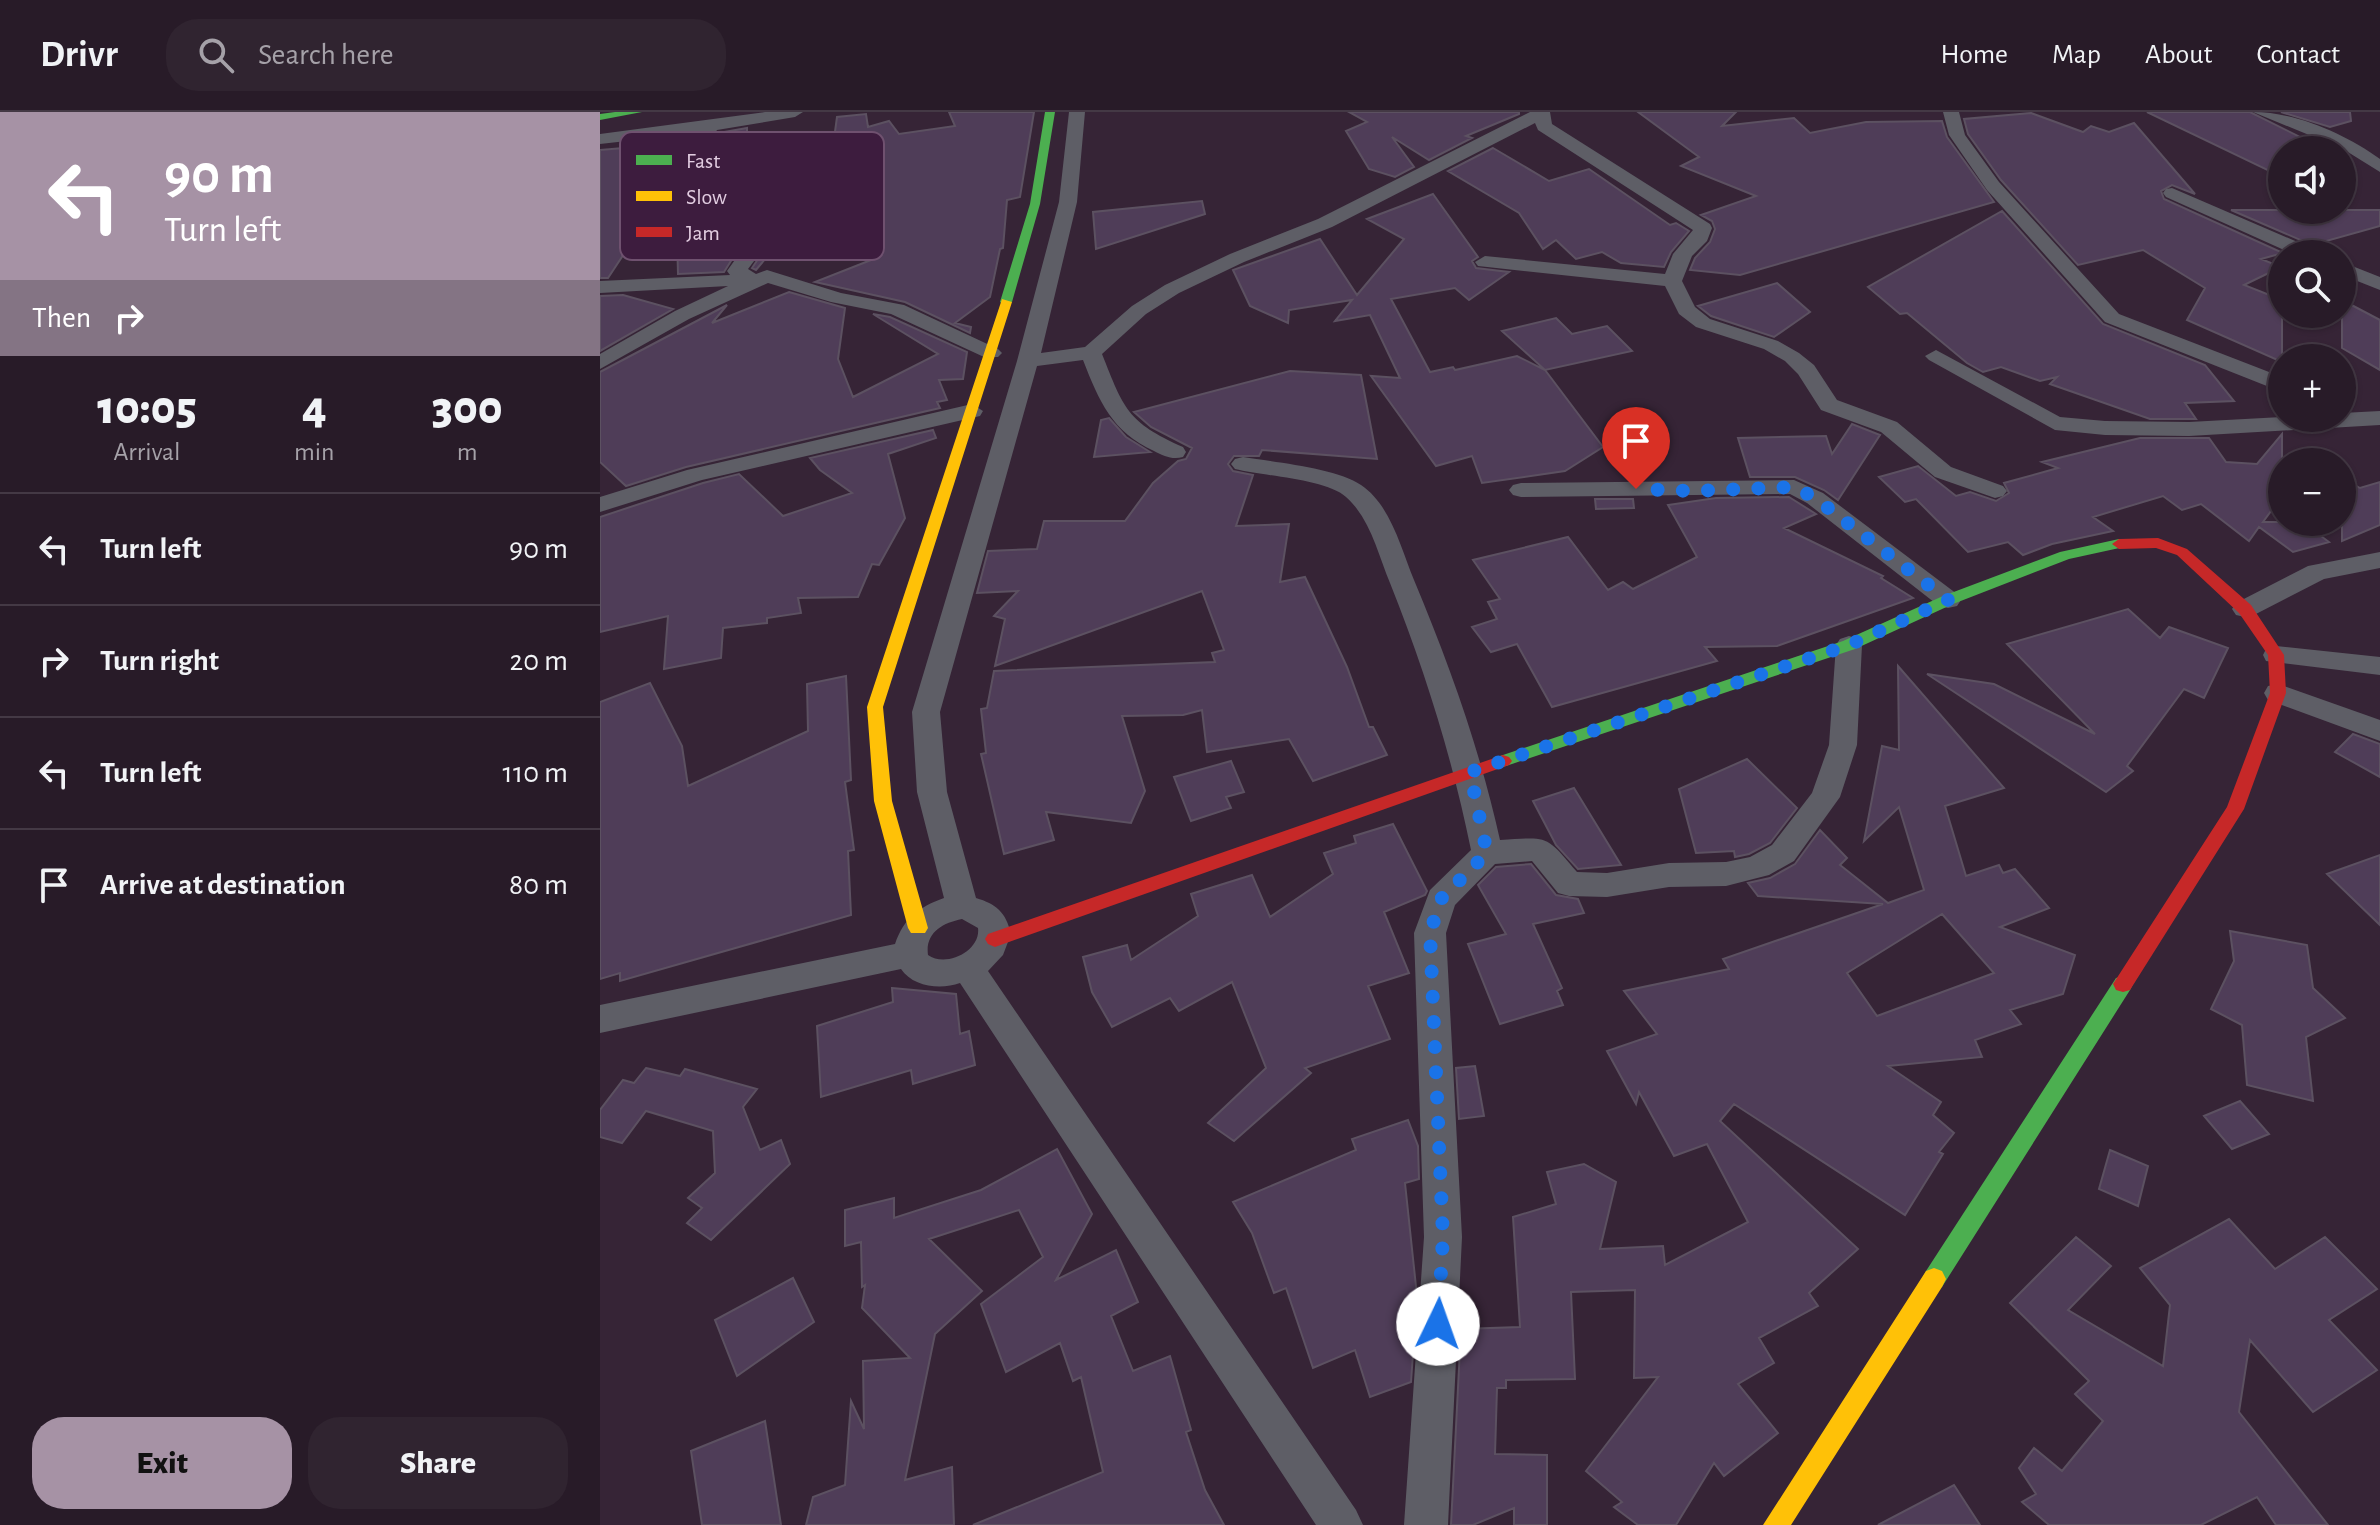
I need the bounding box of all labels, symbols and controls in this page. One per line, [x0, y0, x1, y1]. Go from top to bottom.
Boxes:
search box [166, 19, 726, 91]
icon: search [194, 33, 238, 77]
text: Drivr [40, 36, 118, 74]
text: Search here [258, 40, 394, 70]
text: Home [1941, 41, 2008, 69]
text: Map [2052, 41, 2101, 69]
text: About [2145, 41, 2213, 69]
text: Contact [2257, 41, 2340, 69]
legend [620, 132, 884, 260]
map controls [2268, 136, 2356, 536]
button: sound [2268, 136, 2356, 224]
icon: left [32, 144, 136, 248]
text: 90 m [164, 147, 274, 203]
text: Fast [686, 150, 720, 172]
text: Slow [686, 186, 727, 208]
text: Turn left [164, 212, 281, 248]
text: Jam [686, 222, 720, 244]
button: search [2268, 240, 2356, 328]
icon: right [107, 296, 151, 340]
text: Then [32, 303, 91, 333]
button: + [2268, 344, 2356, 432]
text: 10:05 [97, 385, 197, 433]
text: 4 [302, 385, 327, 433]
text: 300 [432, 385, 503, 433]
pin [1602, 407, 1670, 489]
icon: arrive [1614, 419, 1658, 463]
text: Arrival [114, 439, 180, 465]
text: min [294, 439, 335, 465]
text: m [457, 439, 478, 465]
button: − [2268, 448, 2356, 536]
icon: left [32, 527, 76, 571]
text: Turn left [100, 534, 201, 564]
text: 90 m [509, 534, 568, 564]
icon: right [32, 639, 76, 683]
text: Turn right [100, 646, 219, 676]
text: 20 m [510, 646, 568, 676]
icon: left [32, 751, 76, 795]
text: Turn left [100, 758, 201, 788]
text: 110 m [503, 758, 568, 788]
icon: arrive [32, 863, 76, 907]
text: Arrive at destination [100, 870, 346, 900]
text: 80 m [509, 870, 568, 900]
position arrow [1396, 1282, 1480, 1366]
button: Exit [32, 1417, 292, 1509]
button: Share [308, 1417, 568, 1509]

